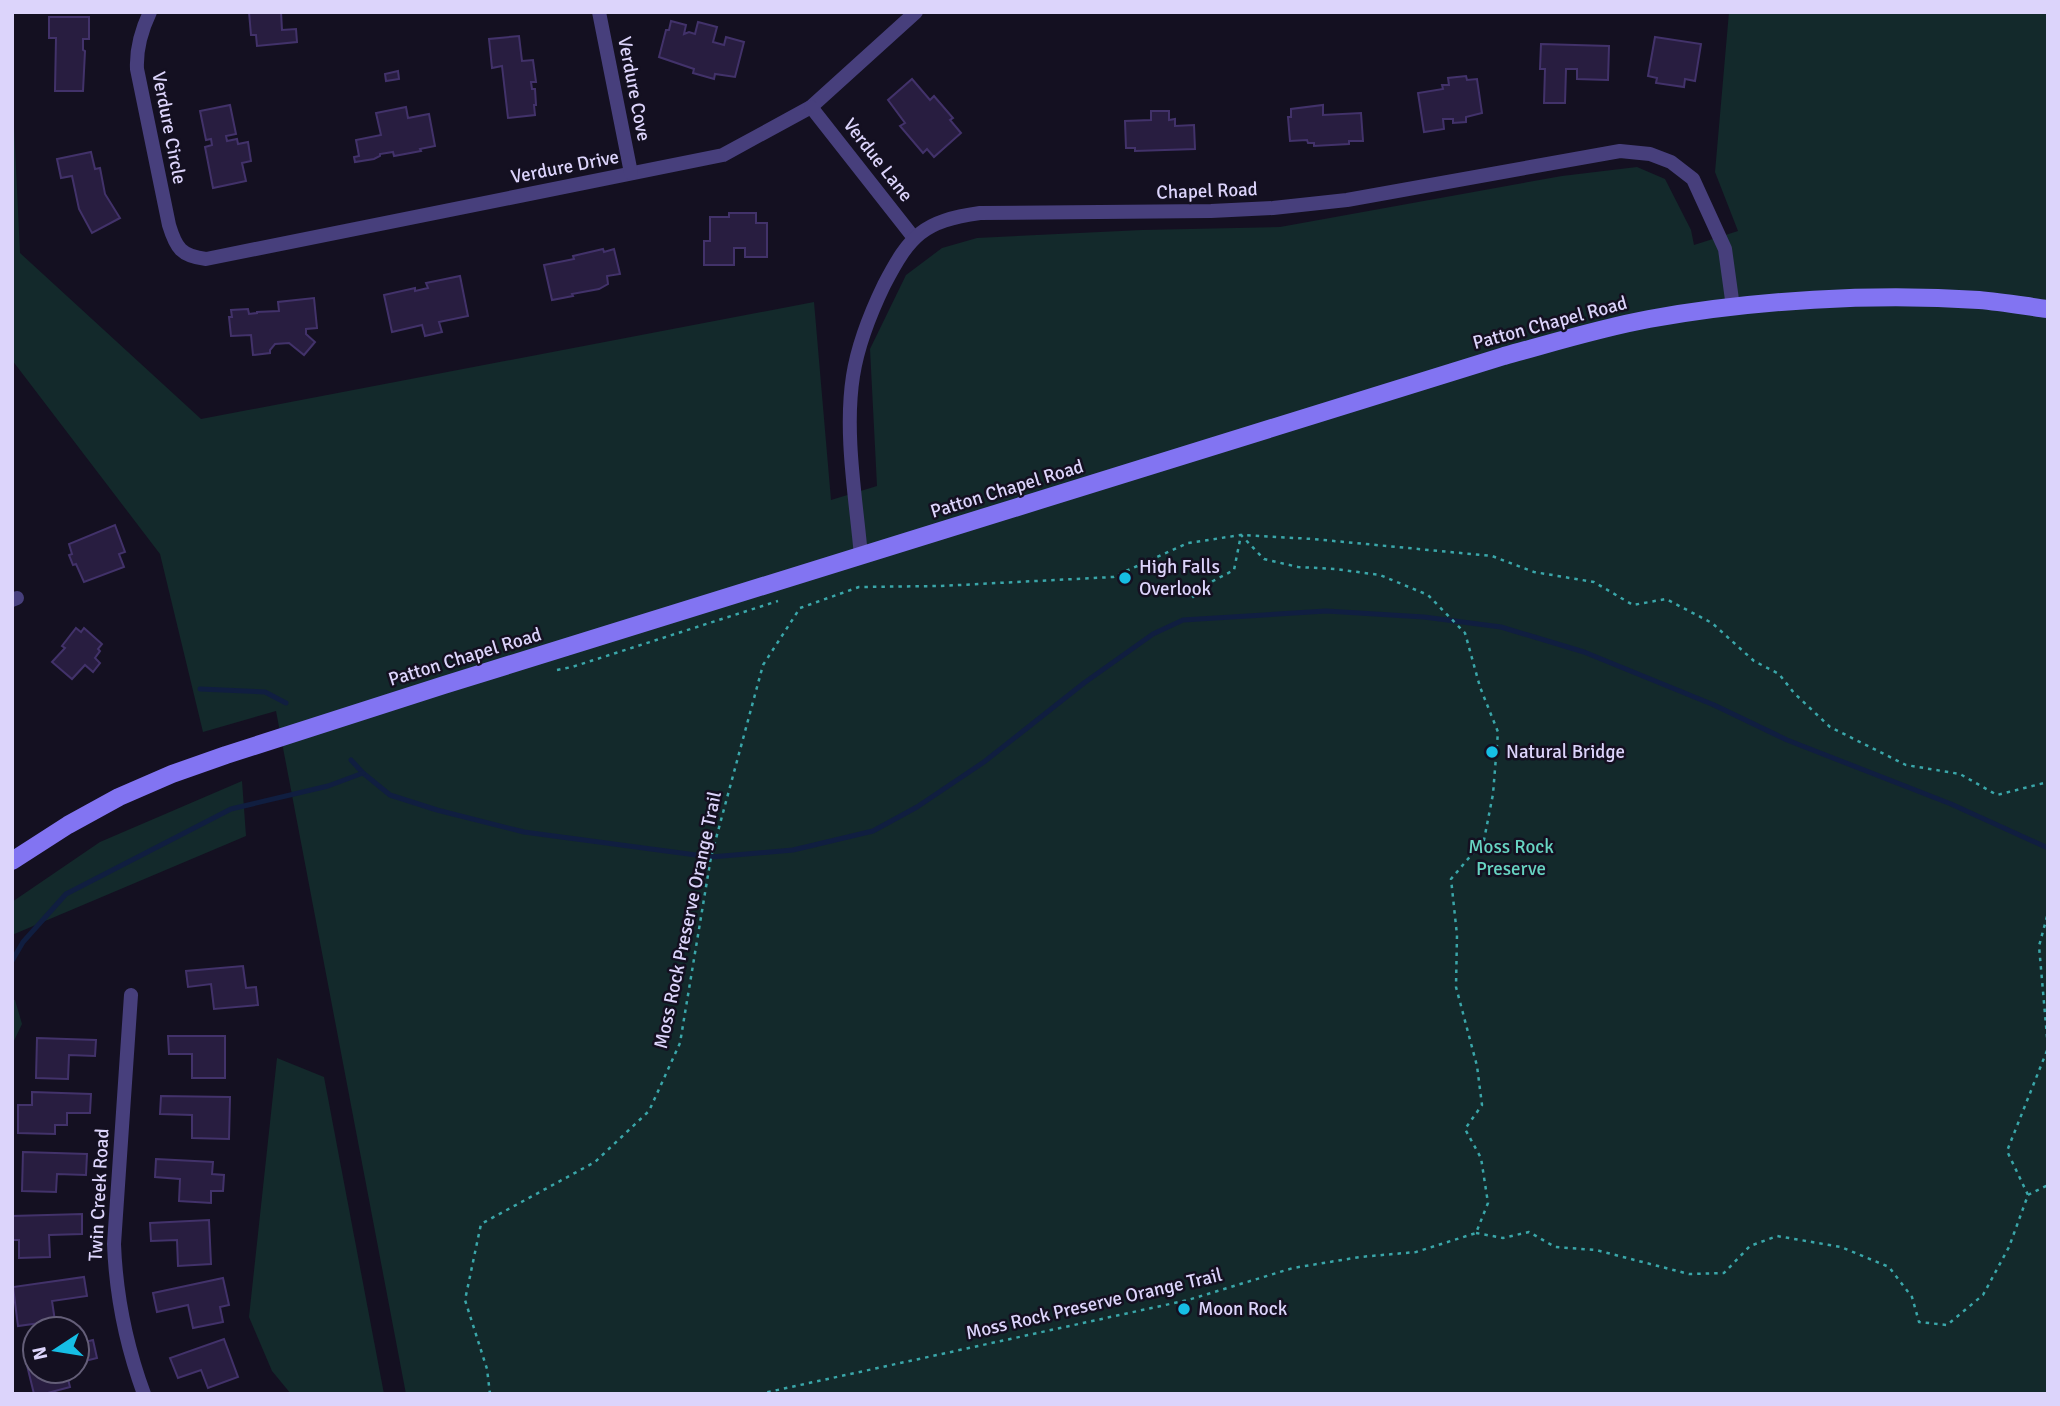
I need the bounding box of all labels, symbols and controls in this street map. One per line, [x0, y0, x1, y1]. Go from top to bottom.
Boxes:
street label: Verdure Cove [612, 35, 656, 143]
street label: Verdure Circle [146, 70, 192, 186]
street label: Verdue Lane [838, 113, 918, 207]
street label: Verdure Drive [509, 145, 621, 189]
street label: Chapel Road [1156, 177, 1258, 205]
street label: Patton Chapel Road [1470, 291, 1630, 355]
street label: Patton Chapel Road [928, 454, 1086, 524]
place label: High Falls Overlook [1139, 555, 1220, 601]
marker: High Falls Overlook [1117, 570, 1133, 586]
street label: Patton Chapel Road [386, 622, 544, 692]
place label: Natural Bridge [1506, 740, 1625, 764]
marker: Natural Bridge [1484, 744, 1500, 760]
street label: Moss Rock Preserve Orange Trail [649, 789, 727, 1051]
park label: Moss Rock Preserve [1468, 835, 1554, 881]
street label: Twin Creek Road [84, 1128, 114, 1262]
street label: Moss Rock Preserve Orange Trail [963, 1263, 1225, 1345]
place label: Moon Rock [1198, 1297, 1288, 1321]
marker: Moon Rock [1176, 1301, 1192, 1317]
north arrow [21, 1315, 91, 1385]
text: N [27, 1344, 53, 1362]

